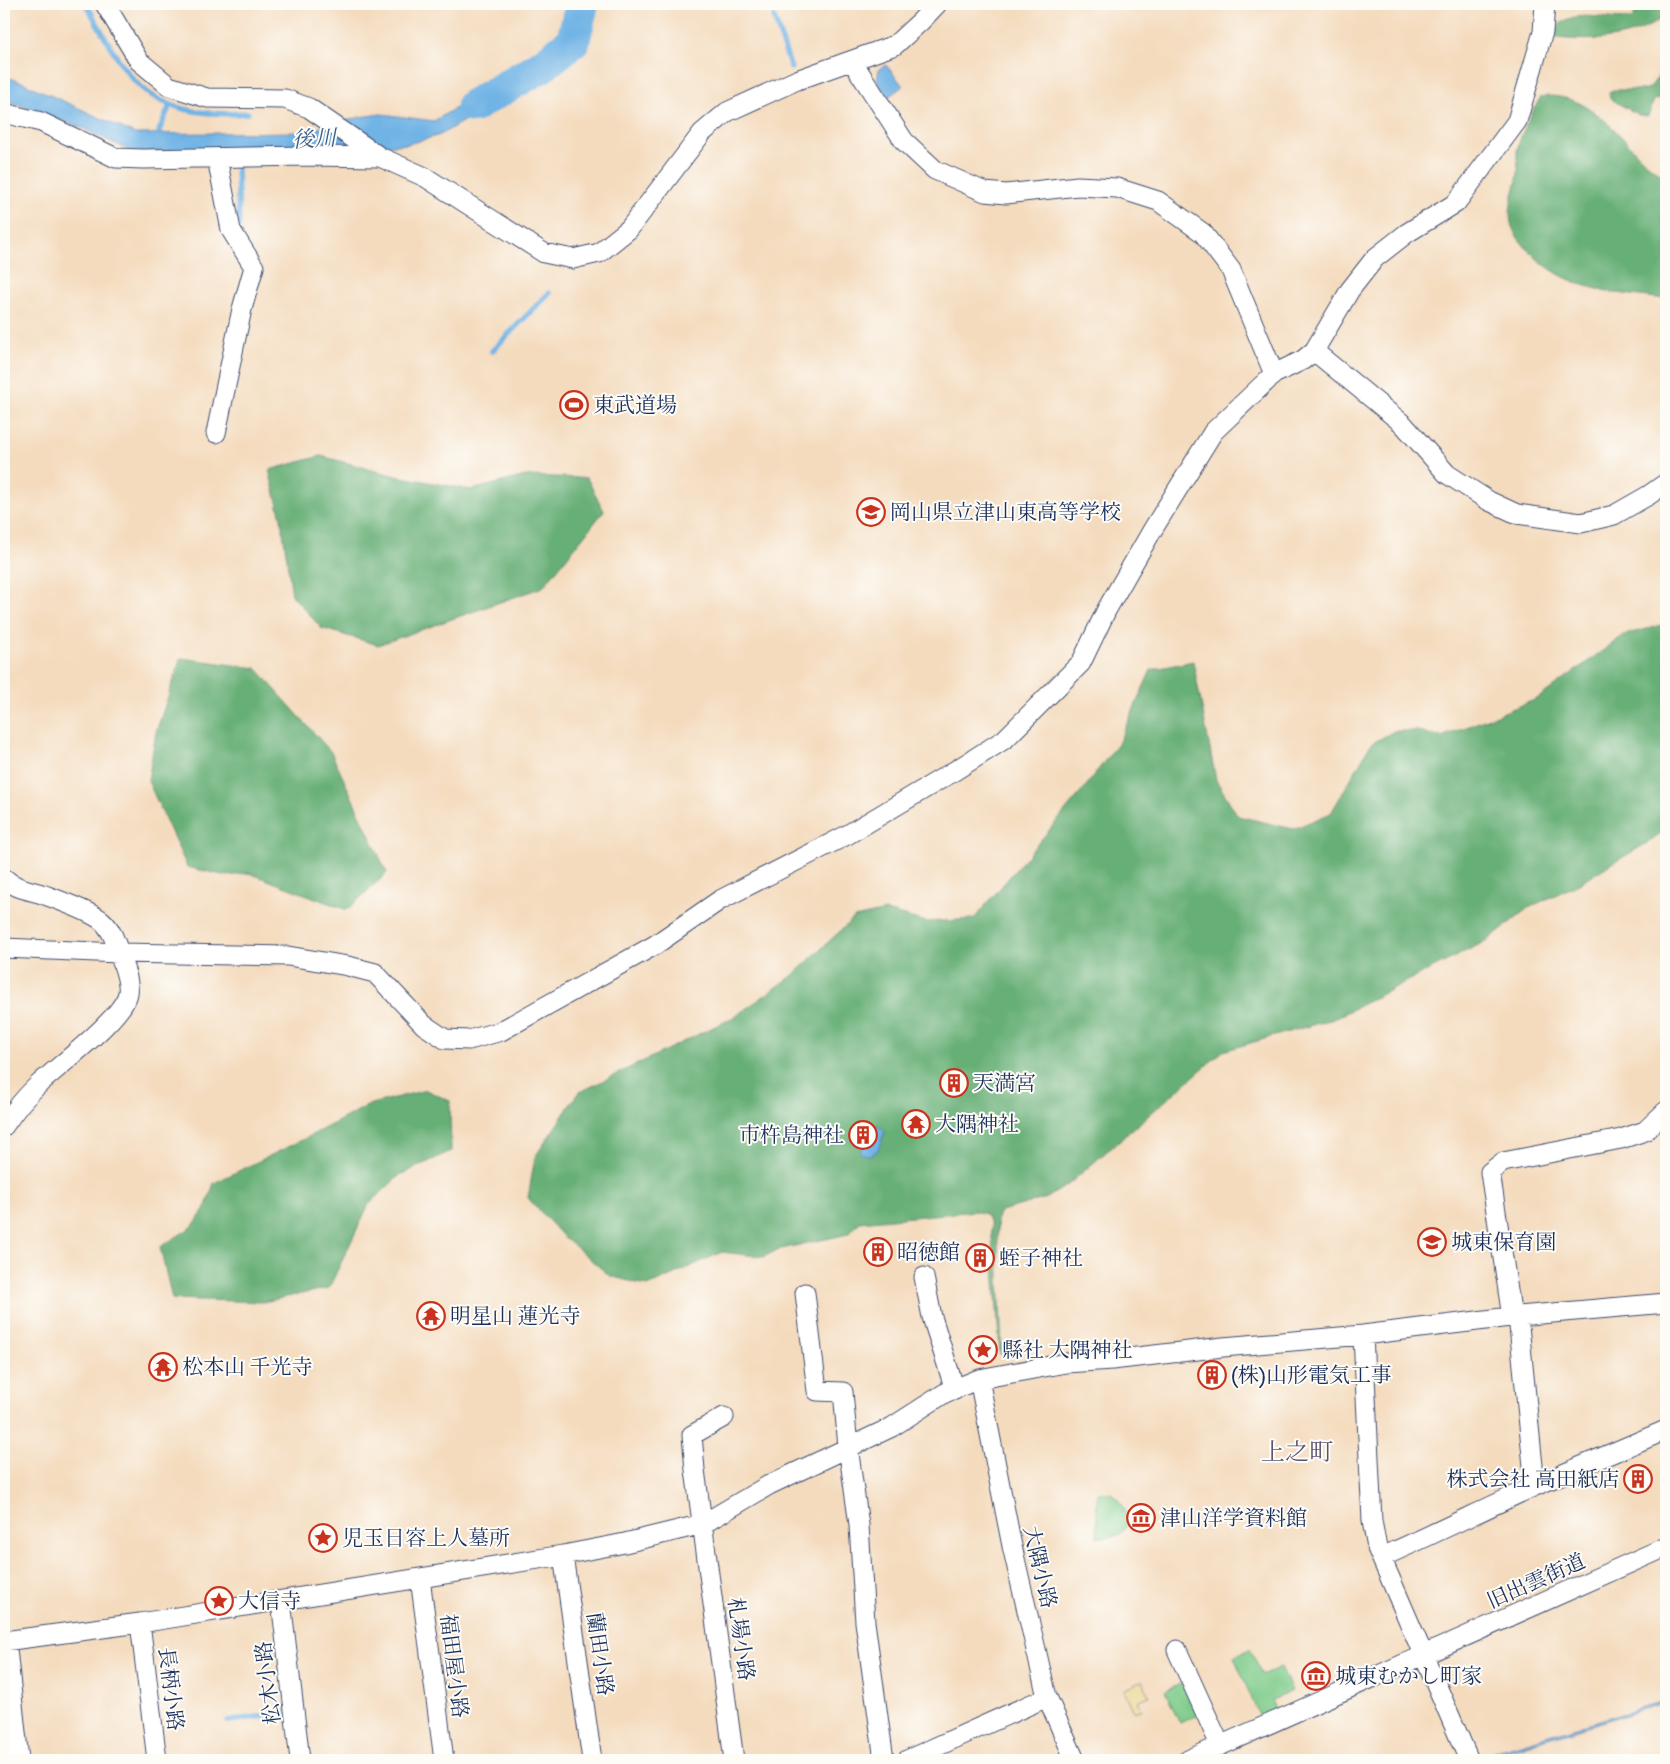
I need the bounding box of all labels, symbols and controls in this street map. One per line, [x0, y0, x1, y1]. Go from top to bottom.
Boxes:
water label: 後川 [291, 125, 339, 154]
sports icon: 東武道場 [559, 390, 589, 420]
place label: 東武道場 [593, 393, 677, 419]
school or university icon: 岡山県立津山東高等学校 [856, 497, 886, 527]
place label: 岡山県立津山東高等学校 [890, 500, 1121, 526]
building icon: 天満宮 [939, 1068, 969, 1098]
place label: 天満宮 [973, 1071, 1036, 1097]
temple icon: 大隅神社 [901, 1109, 931, 1139]
place label: 大隅神社 [935, 1112, 1019, 1138]
building icon: 市杵島神社 [848, 1120, 878, 1150]
place label: 市杵島神社 [739, 1123, 844, 1149]
school or university icon: 城東保育園 [1417, 1227, 1447, 1257]
place label: 城東保育園 [1451, 1230, 1556, 1256]
building icon: 昭徳館 [863, 1237, 893, 1267]
place label: 昭徳館 [897, 1240, 960, 1266]
building icon: 蛭子神社 [965, 1243, 995, 1273]
place label: 蛭子神社 [999, 1246, 1083, 1272]
temple icon: 明星山 蓮光寺 [416, 1301, 446, 1331]
place label: 明星山 蓮光寺 [450, 1304, 581, 1330]
place icon: 縣社 大隅神社 [968, 1335, 998, 1365]
place label: 縣社 大隅神社 [1002, 1338, 1133, 1364]
temple icon: 松本山 千光寺 [148, 1352, 178, 1382]
place label: 松本山 千光寺 [182, 1355, 313, 1381]
building icon: (株)山形電気工事 [1197, 1360, 1227, 1390]
place label: (株)山形電気工事 [1231, 1363, 1392, 1389]
district label: 上之町 [1261, 1438, 1333, 1468]
building icon: 株式会社 高田紙店 [1623, 1464, 1653, 1494]
place label: 株式会社 高田紙店 [1446, 1467, 1619, 1493]
museum icon: 津山洋学資料館 [1126, 1503, 1156, 1533]
place label: 津山洋学資料館 [1160, 1506, 1307, 1532]
place icon: 児玉日容上人墓所 [308, 1523, 338, 1553]
street label: 大隅小路 [1017, 1523, 1061, 1611]
place label: 児玉日容上人墓所 [342, 1526, 510, 1552]
street label: 旧出雲街道 [1483, 1549, 1590, 1615]
place icon: 大信寺 [204, 1586, 234, 1616]
place label: 大信寺 [238, 1589, 301, 1615]
street label: 札場小路 [721, 1596, 759, 1683]
street label: 蘭田小路 [580, 1611, 618, 1698]
street label: 福田屋小路 [434, 1612, 472, 1720]
street label: 松木小路 [251, 1640, 287, 1726]
street label: 長柄小路 [152, 1646, 188, 1732]
museum icon: 城東むかし町家 [1301, 1661, 1331, 1691]
place label: 城東むかし町家 [1335, 1664, 1482, 1690]

